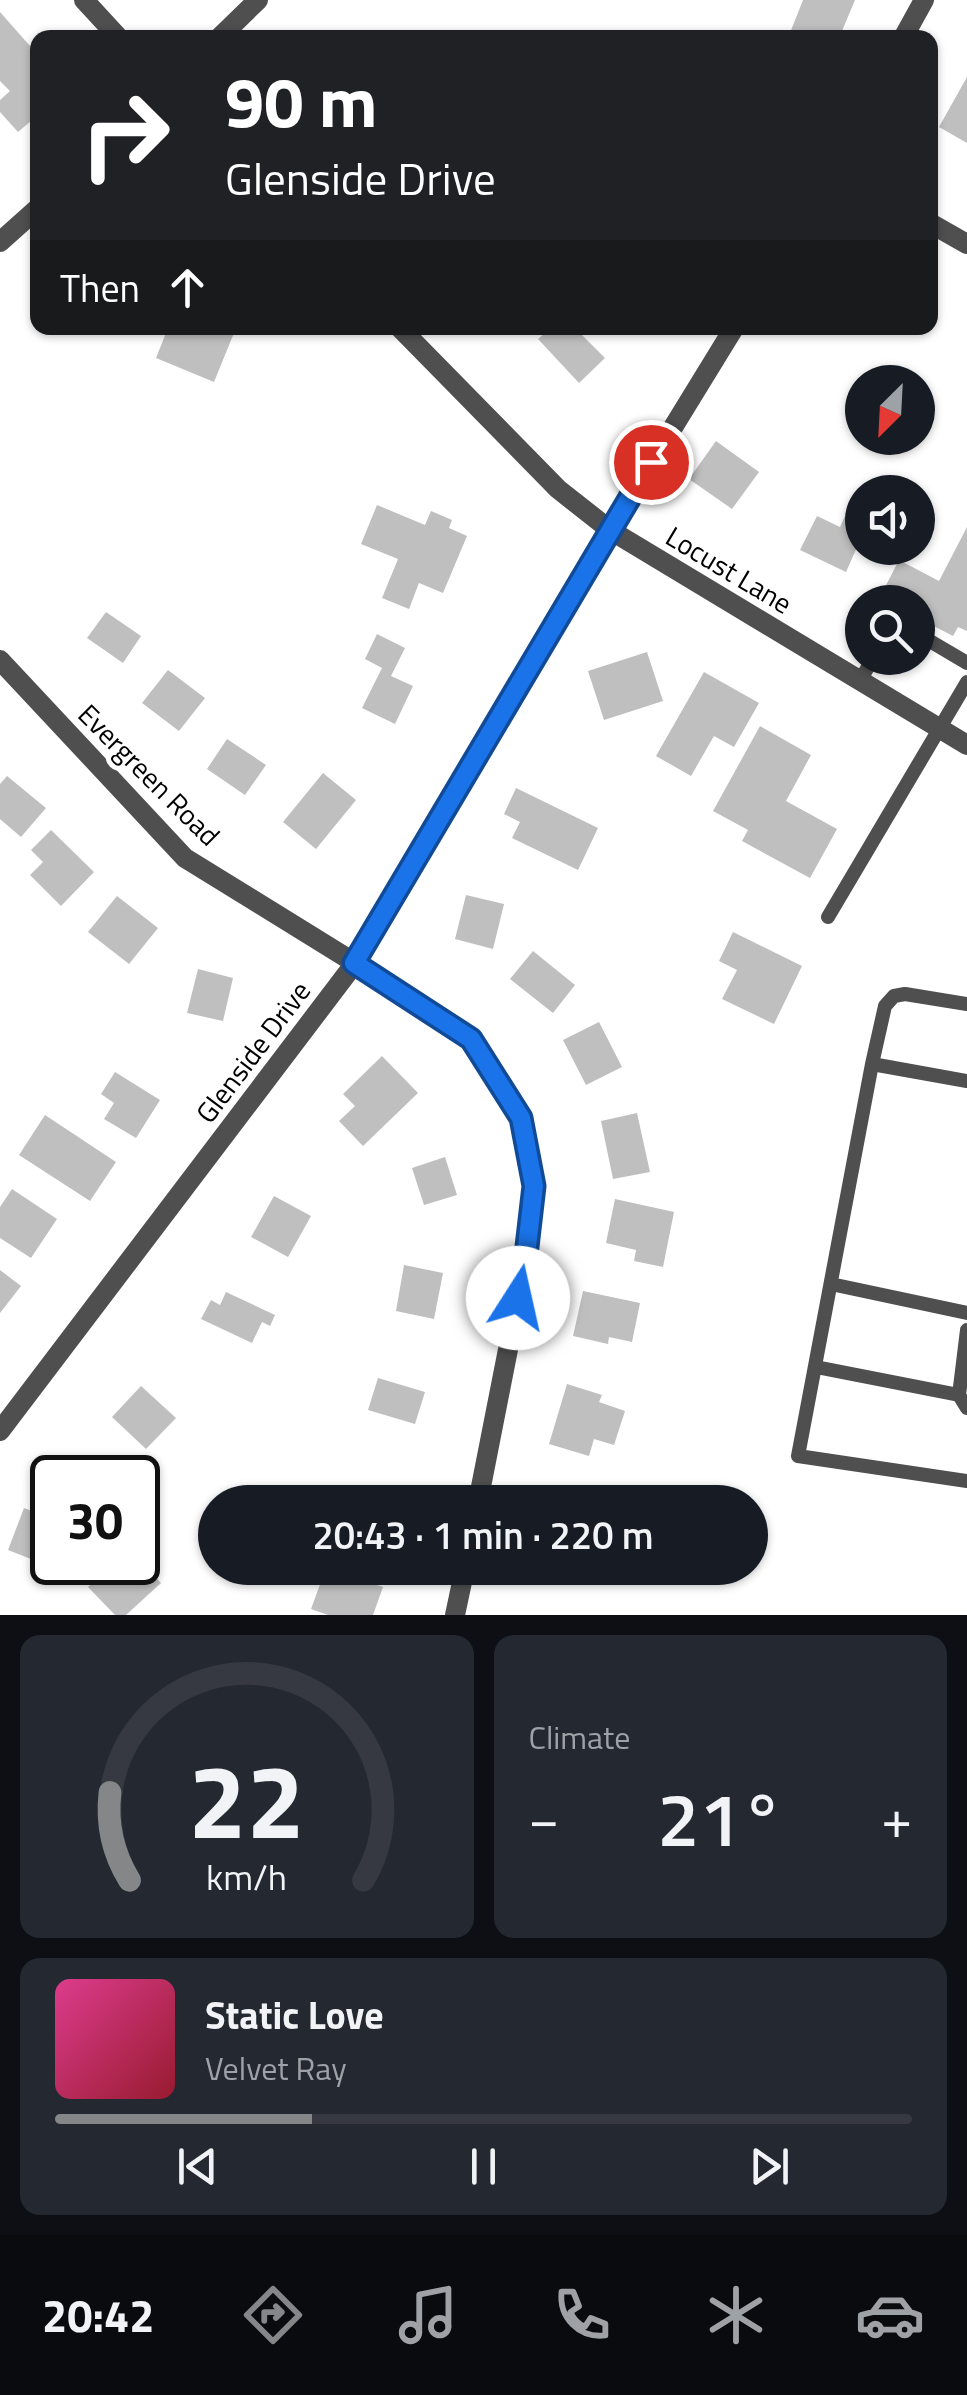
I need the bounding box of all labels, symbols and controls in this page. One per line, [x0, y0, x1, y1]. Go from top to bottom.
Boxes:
text: 90 m [225, 48, 378, 154]
icon: right [60, 70, 190, 200]
text: Glenside Drive [225, 144, 496, 212]
text: Then [60, 259, 140, 317]
icon: ahead [160, 260, 215, 315]
north arrow [845, 365, 935, 455]
map controls [845, 365, 935, 675]
pin [609, 420, 694, 505]
icon: arrive [624, 435, 679, 490]
button: sound [845, 475, 935, 565]
street label: Locust Lane [658, 515, 801, 624]
button: search [845, 585, 935, 675]
street label: Evergreen Road [68, 694, 230, 856]
street label: Glenside Drive [185, 972, 320, 1132]
position arrow [466, 1246, 570, 1350]
speed limit sign: 30 [30, 1455, 160, 1585]
text: 20:43 · 1 min · 220 m [312, 1506, 654, 1564]
text: Climate [529, 1713, 630, 1761]
text: 22 [189, 1720, 305, 1878]
text: 21° [657, 1761, 783, 1875]
text: − [529, 1776, 559, 1859]
text: + [881, 1776, 912, 1859]
text: km/h [206, 1849, 287, 1904]
text: Static Love [205, 1986, 384, 2044]
text: Velvet Ray [205, 2044, 347, 2092]
icon: previous [170, 2139, 225, 2194]
icon: pause [456, 2139, 511, 2194]
icon: next [742, 2139, 797, 2194]
icon: directions [238, 2280, 308, 2350]
icon: music [393, 2280, 463, 2350]
icon: phone [547, 2280, 617, 2350]
icon: climate [701, 2280, 771, 2350]
icon: car [855, 2280, 925, 2350]
text: 20:42 [42, 2281, 154, 2349]

